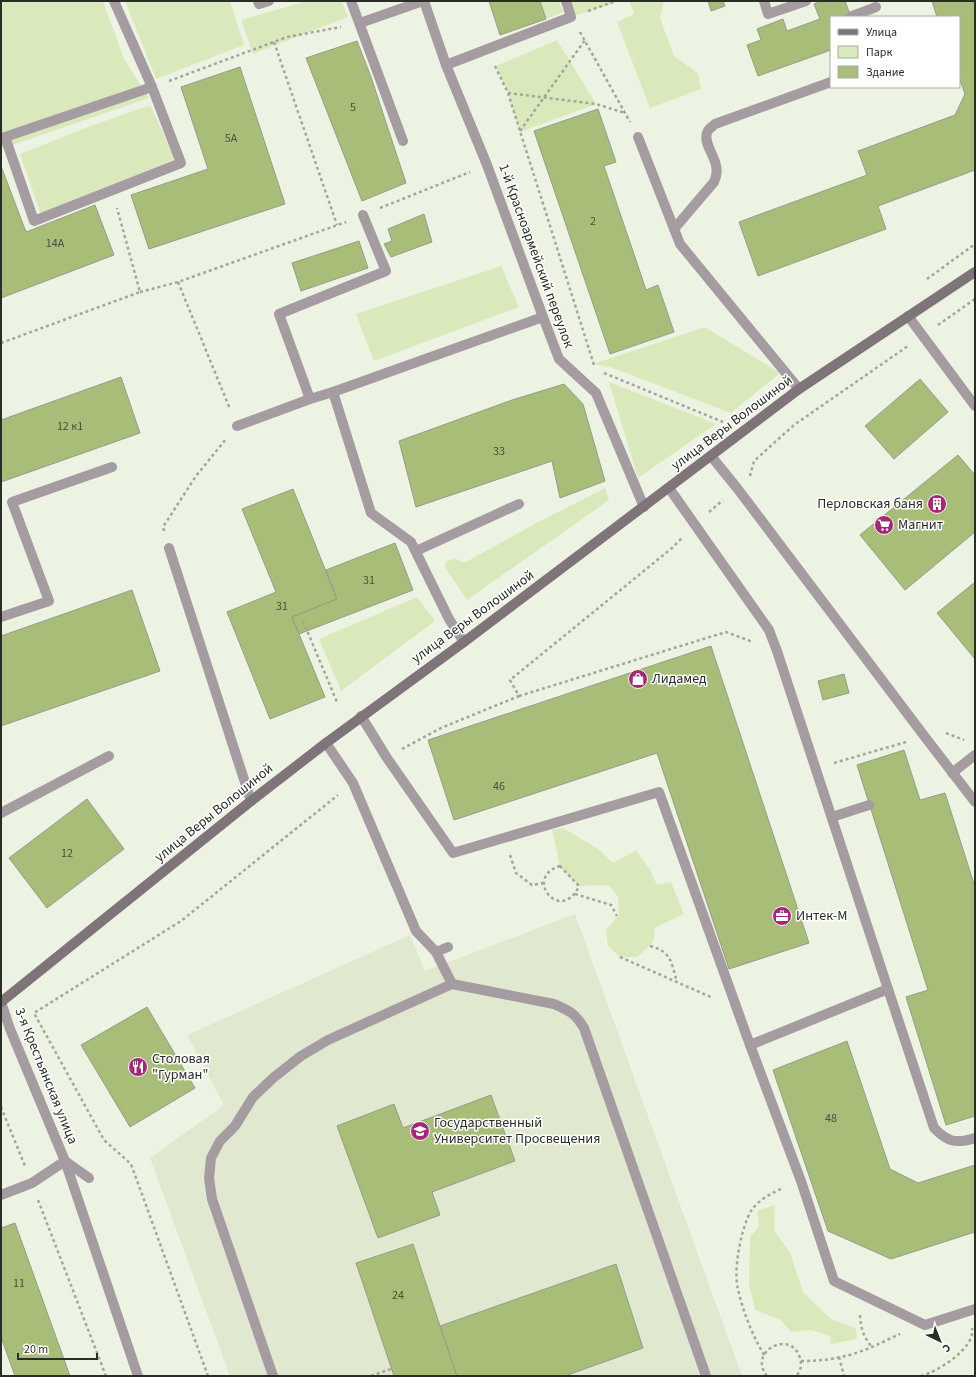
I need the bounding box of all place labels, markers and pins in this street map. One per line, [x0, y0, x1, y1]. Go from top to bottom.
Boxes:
building icon: Перловская баня [926, 493, 948, 515]
place label: Перловская баня [817, 494, 923, 514]
supermarket icon: Магнит [873, 514, 895, 536]
place label: Магнит [898, 515, 944, 535]
shop icon: Лидамед [627, 668, 649, 690]
place label: Лидамед [652, 669, 707, 689]
office icon: Интек-М [771, 905, 793, 927]
place label: Интек-М [796, 906, 847, 926]
place label: Столовая "Гурман" [152, 1049, 210, 1085]
restaurant icon: Столовая "Гурман" [127, 1056, 149, 1078]
place label: Государственный Университет Просвещения [434, 1113, 600, 1149]
school or university icon: Государственный Университет Просвещения [409, 1120, 431, 1142]

